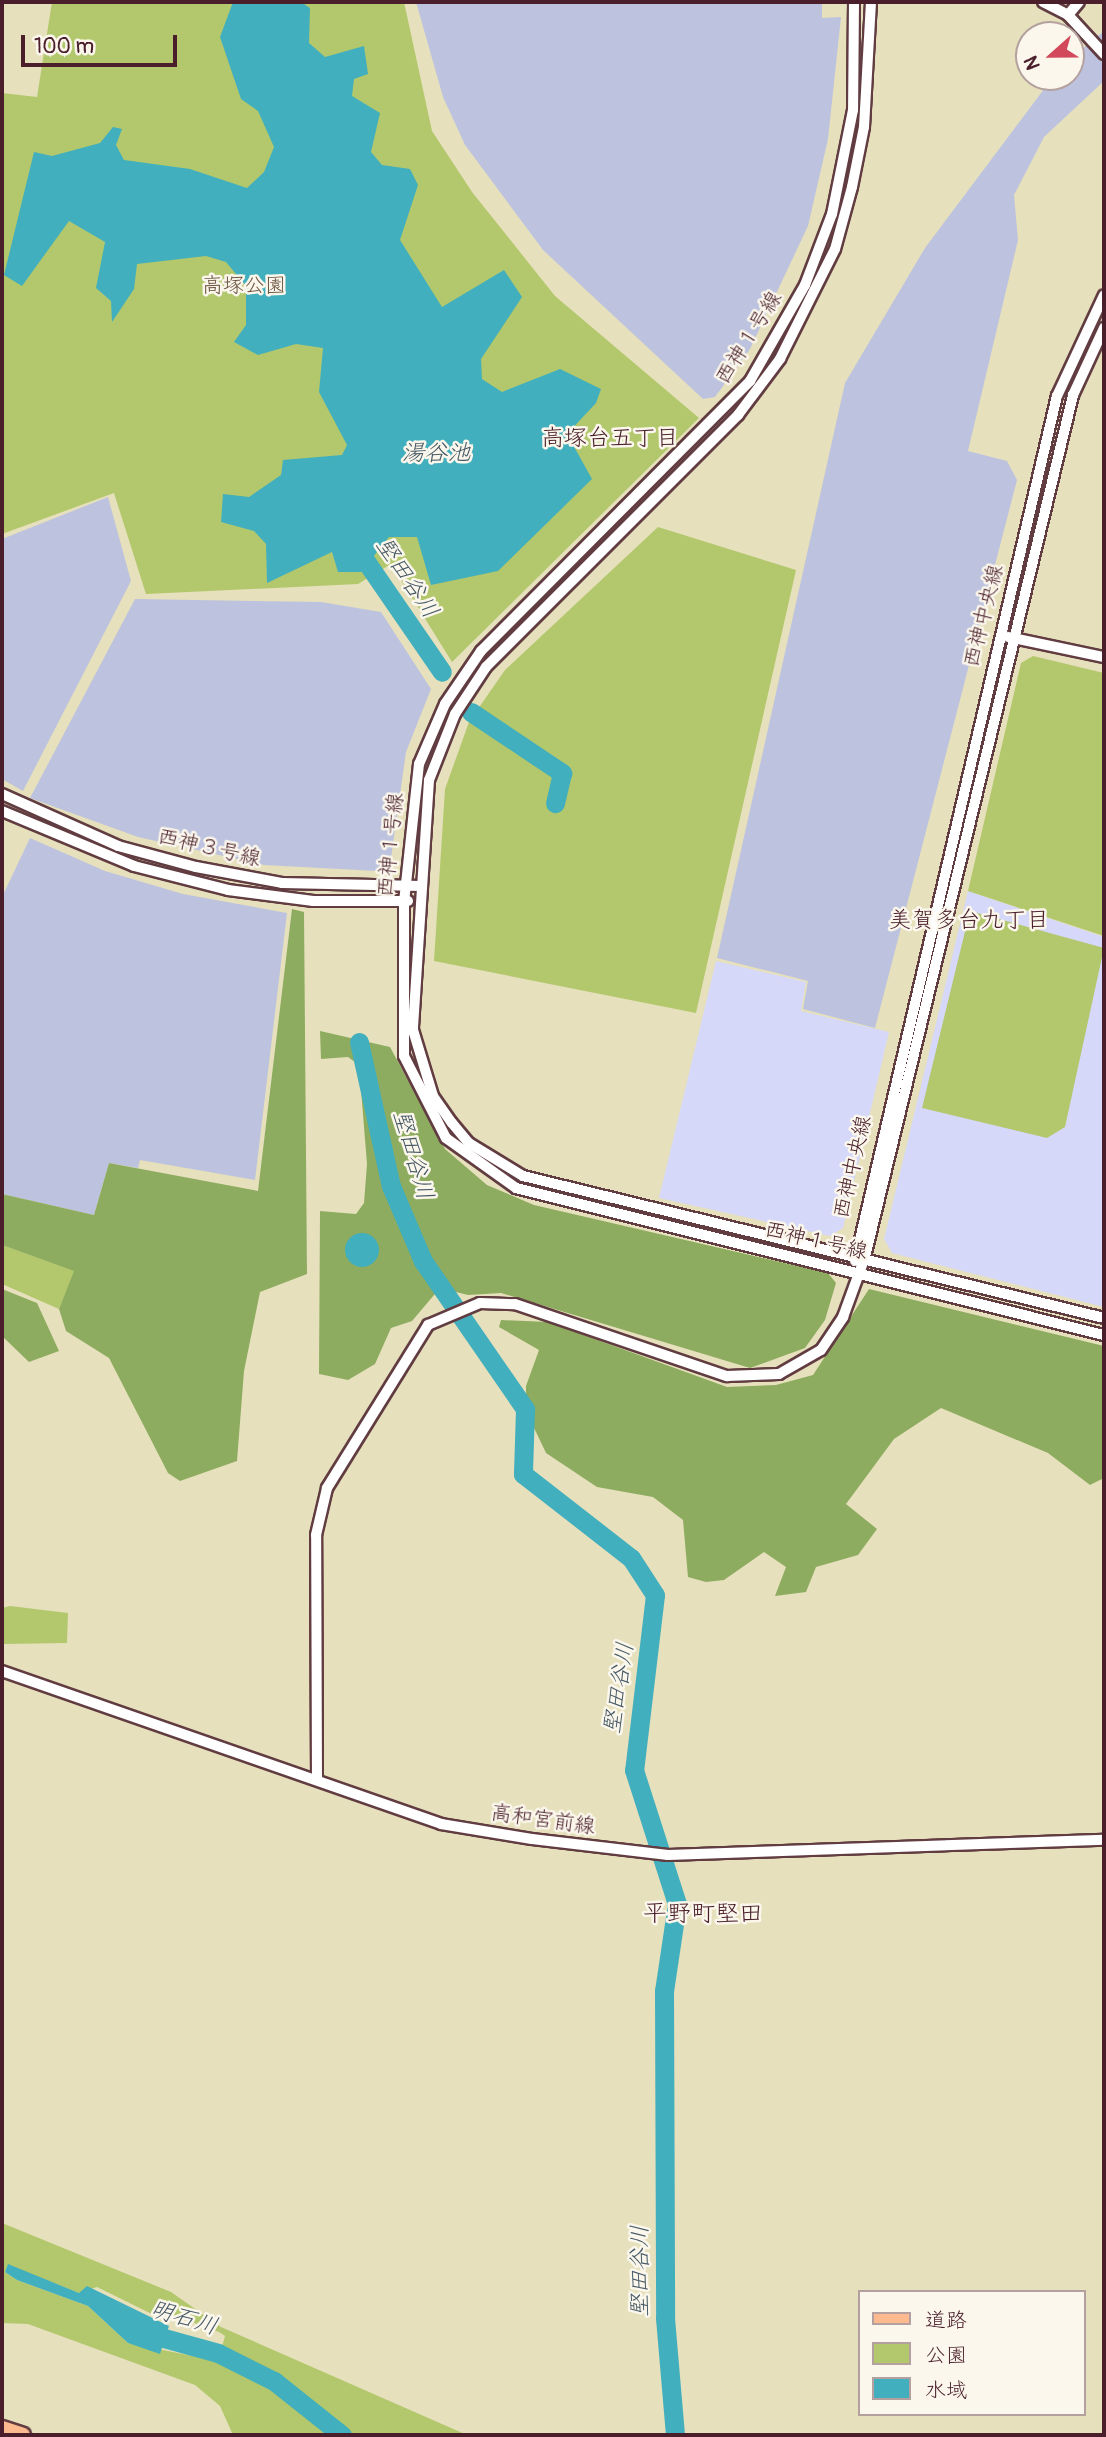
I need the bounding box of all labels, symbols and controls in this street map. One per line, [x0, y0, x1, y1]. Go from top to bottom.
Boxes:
scale bar [24, 21, 180, 65]
north arrow [1015, 21, 1085, 91]
text: 100 m [34, 33, 94, 60]
text: N [1019, 53, 1046, 73]
park label: 高塚公園 [202, 273, 286, 299]
street label: 西神１号線 [710, 287, 788, 389]
district label: 高塚台五丁目 [541, 424, 679, 452]
water label: 湯谷池 [402, 439, 470, 467]
water label: 堅田谷川 [370, 532, 444, 624]
street label: 西神中央線 [959, 562, 1009, 670]
street label: 西神１号線 [373, 791, 409, 899]
street label: 西神３号線 [155, 824, 263, 872]
district label: 美賀多台九丁目 [889, 906, 1049, 934]
water label: 堅田谷川 [387, 1107, 439, 1203]
street label: 西神中央線 [829, 1113, 877, 1221]
street label: 西神１号線 [762, 1217, 870, 1265]
water label: 堅田谷川 [598, 1640, 640, 1736]
street label: 高和宮前線 [489, 1800, 597, 1840]
district label: 平野町堅田 [643, 1900, 763, 1928]
water label: 堅田谷川 [626, 2225, 654, 2317]
legend [858, 2290, 1085, 2416]
water label: 明石川 [147, 2295, 221, 2341]
text: 道路 [925, 2307, 967, 2334]
text: 公園 [925, 2342, 967, 2369]
text: 水域 [925, 2377, 967, 2404]

